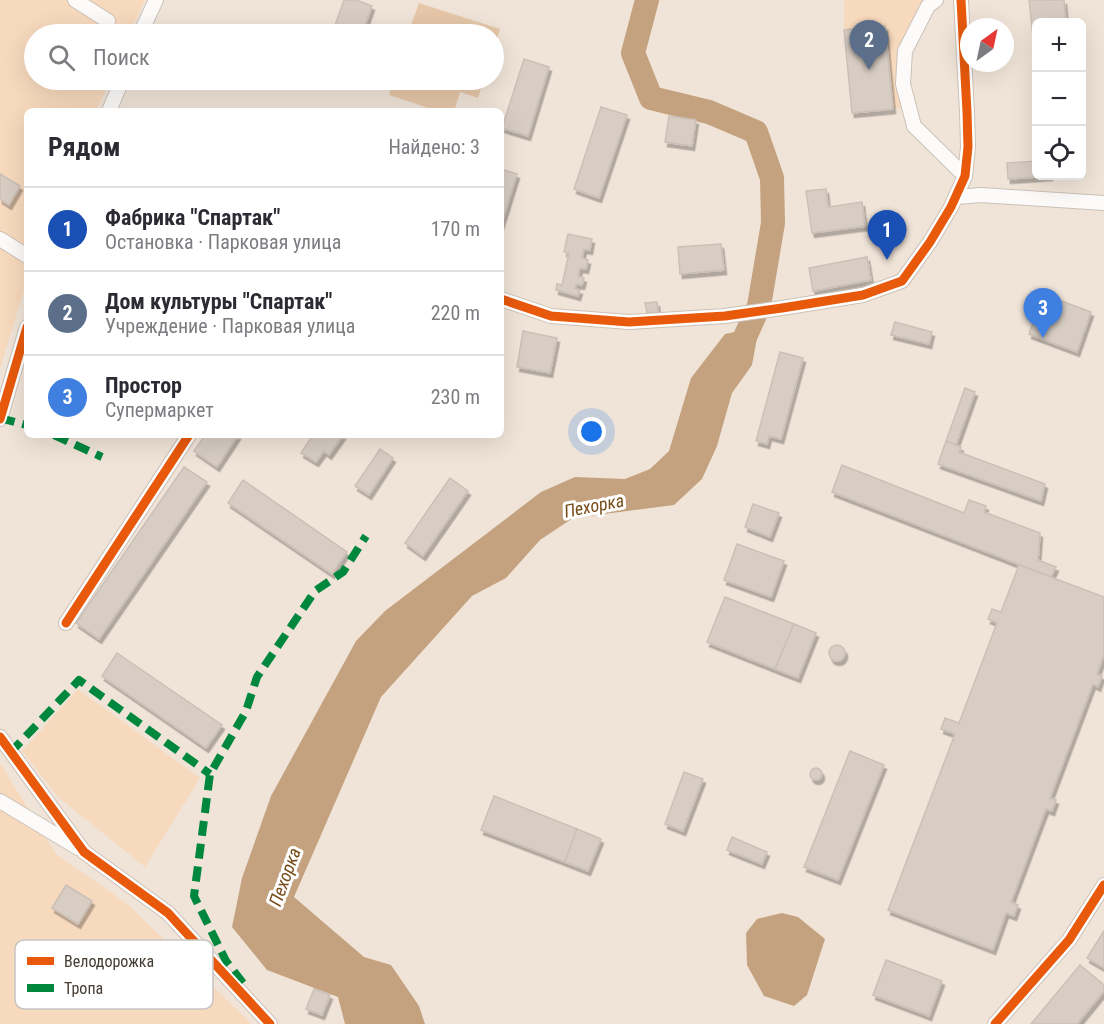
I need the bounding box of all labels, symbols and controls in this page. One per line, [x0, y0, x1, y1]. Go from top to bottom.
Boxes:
north arrow [960, 18, 1014, 72]
map controls [1032, 18, 1086, 180]
button: + [1032, 18, 1086, 72]
pin: 2 [850, 20, 888, 70]
search box [24, 24, 504, 90]
icon: search [45, 41, 78, 74]
text: Поиск [93, 45, 150, 70]
button: − [1032, 72, 1086, 126]
button: locate [1032, 126, 1086, 180]
text: Рядом [48, 132, 120, 162]
text: Найдено: 3 [388, 135, 480, 159]
text: Фабрика "Спартак" [105, 205, 280, 230]
pin: 1 [868, 210, 906, 260]
text: 1 [62, 217, 73, 241]
text: 170 m [431, 217, 480, 241]
text: Остановка · Парковая улица [105, 230, 341, 254]
pin: 3 [1024, 288, 1062, 338]
text: Дом культуры "Спартак" [105, 289, 332, 314]
text: 2 [62, 301, 73, 325]
text: 220 m [431, 301, 480, 325]
text: Учреждение · Парковая улица [105, 314, 355, 338]
text: Простор [105, 373, 182, 398]
text: 3 [62, 385, 73, 409]
text: 230 m [431, 385, 480, 409]
text: Супермаркет [105, 398, 214, 422]
your location [577, 417, 606, 446]
water label: Пехорка [562, 489, 626, 522]
water label: Пехорка [264, 845, 305, 909]
legend [15, 940, 213, 1009]
text: Велодорожка [64, 952, 154, 971]
text: Тропа [64, 979, 103, 998]

